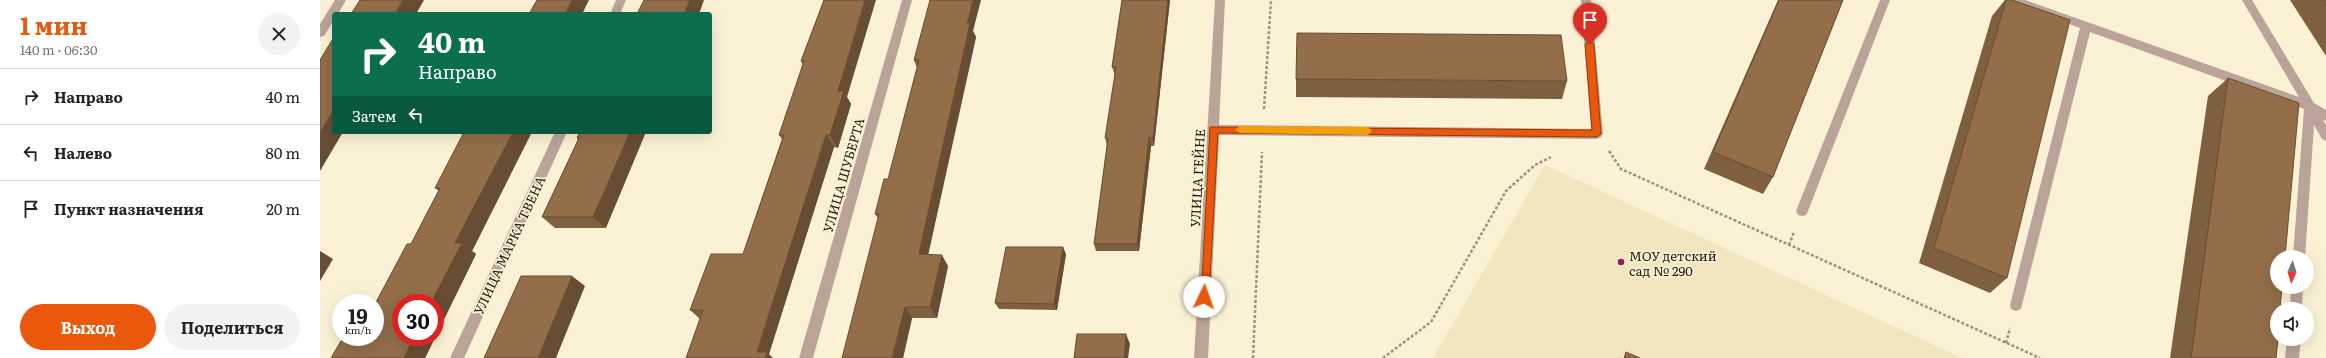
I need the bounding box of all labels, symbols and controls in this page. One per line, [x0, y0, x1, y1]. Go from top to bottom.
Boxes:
pin [1573, 3, 1607, 44]
text: 1 мин [20, 7, 87, 42]
icon: arrive [1579, 9, 1601, 31]
button: close [258, 13, 300, 55]
text: 40 m [418, 20, 486, 62]
icon: right [352, 28, 404, 80]
text: 140 m · 06:30 [20, 40, 97, 59]
text: Направо [418, 58, 496, 85]
text: Направо [54, 85, 123, 108]
text: 40 m [266, 85, 300, 108]
icon: right [20, 86, 42, 108]
text: Затем [352, 104, 397, 127]
icon: left [405, 104, 427, 126]
street label: УЛИЦА ШУБЕРТА [818, 115, 869, 235]
street label: УЛИЦА ГЕЙНЕ [1185, 128, 1209, 228]
text: Налево [54, 141, 112, 164]
text: 80 m [266, 141, 300, 164]
icon: left [20, 142, 42, 164]
street label: УЛИЦА МАРКА ТВЕНА [468, 172, 550, 317]
text: Пункт назначения [54, 197, 204, 220]
text: 20 m [266, 197, 300, 220]
icon: arrive [20, 198, 42, 220]
place label: МОУ детский сад № 290 [1629, 246, 1717, 280]
north arrow [2270, 250, 2314, 294]
map controls [2270, 250, 2314, 346]
marker: МОУ детский сад № 290 [1616, 257, 1626, 267]
position arrow [1183, 276, 1225, 318]
speed limit sign: 30 [392, 294, 444, 346]
text: 19 [348, 300, 368, 330]
button: sound [2270, 302, 2314, 346]
button: Выход [20, 304, 156, 350]
button: Поделиться [164, 304, 300, 350]
text: km/h [345, 322, 371, 337]

